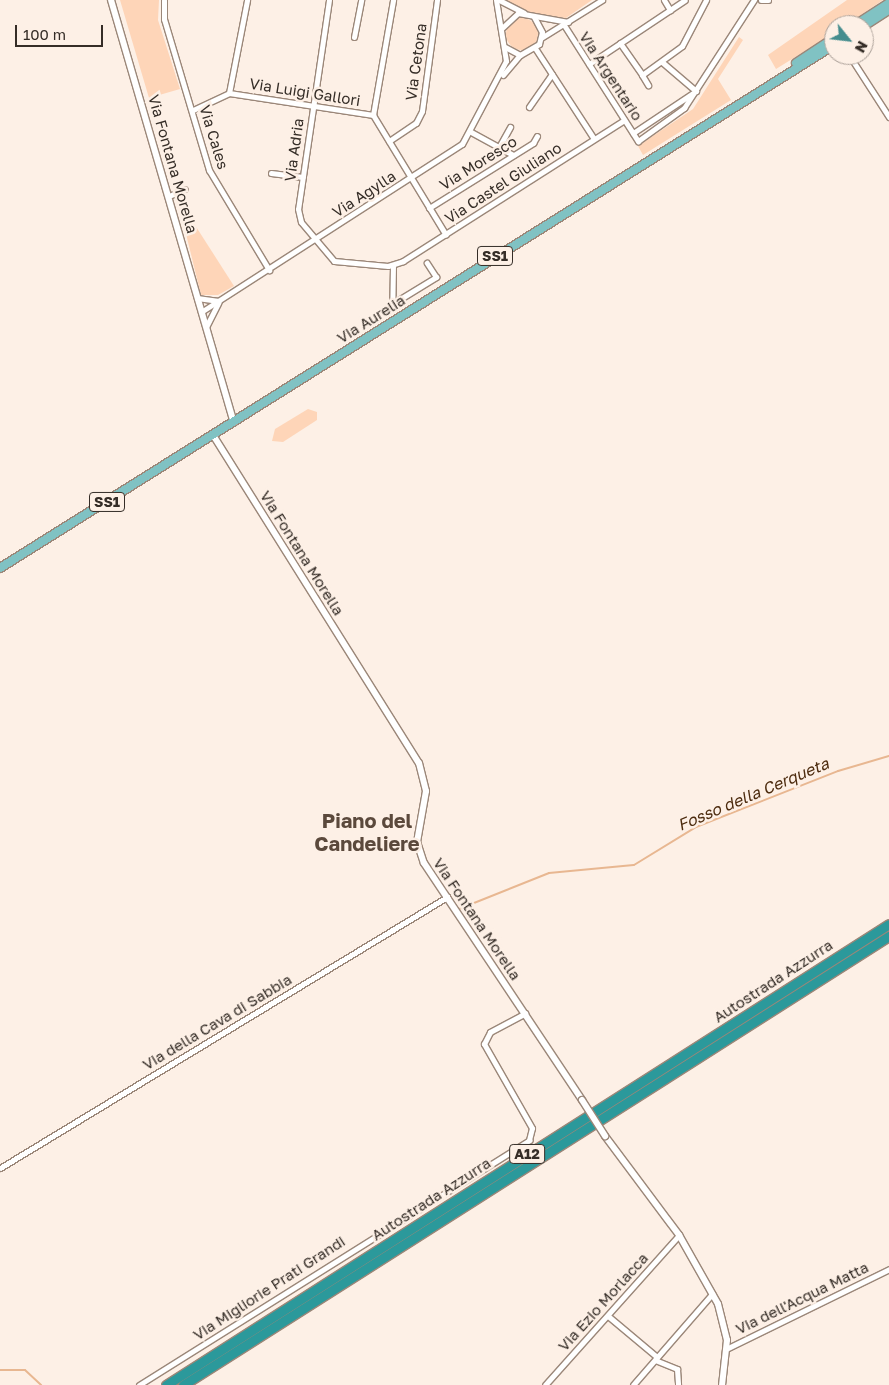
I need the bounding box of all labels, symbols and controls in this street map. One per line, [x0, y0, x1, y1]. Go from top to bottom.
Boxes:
scale bar [18, 15, 105, 47]
north arrow [824, 15, 874, 65]
street label: Via Cetona [402, 22, 430, 102]
text: 100 m [23, 25, 66, 43]
street label: Via Argentario [576, 28, 646, 124]
text: N [852, 38, 872, 56]
street label: Via Luigi Gallori [248, 74, 362, 110]
street label: Via Fontana Morella [145, 93, 201, 235]
street label: Via Cales [196, 103, 232, 171]
street label: Via Adria [281, 117, 307, 183]
street label: Via Moresco [436, 132, 520, 194]
street label: Via Castel Giuliano [441, 139, 565, 227]
street label: Via Agylla [329, 167, 399, 221]
road number: SS1 [476, 245, 514, 268]
street label: Via Aurelia [334, 291, 408, 347]
street label: Via Fontana Morella [256, 487, 348, 619]
road number: SS1 [88, 491, 126, 514]
water label: Fosso della Cerqueta [675, 753, 831, 835]
district label: Piano del Candeliere [314, 809, 420, 856]
street label: Via Fontana Morella [429, 855, 525, 983]
street label: Autostrada Azzurra [710, 936, 836, 1026]
street label: Via della Cava di Sabbia [139, 970, 295, 1074]
road number: A12 [508, 1142, 546, 1166]
street label: Autostrada Azzurra [368, 1154, 494, 1244]
street label: Via Migliorie Prati Grandi [190, 1232, 348, 1344]
street label: Via Ezio Morlacca [554, 1249, 652, 1355]
street label: Via dell'Acqua Matta [733, 1258, 871, 1338]

